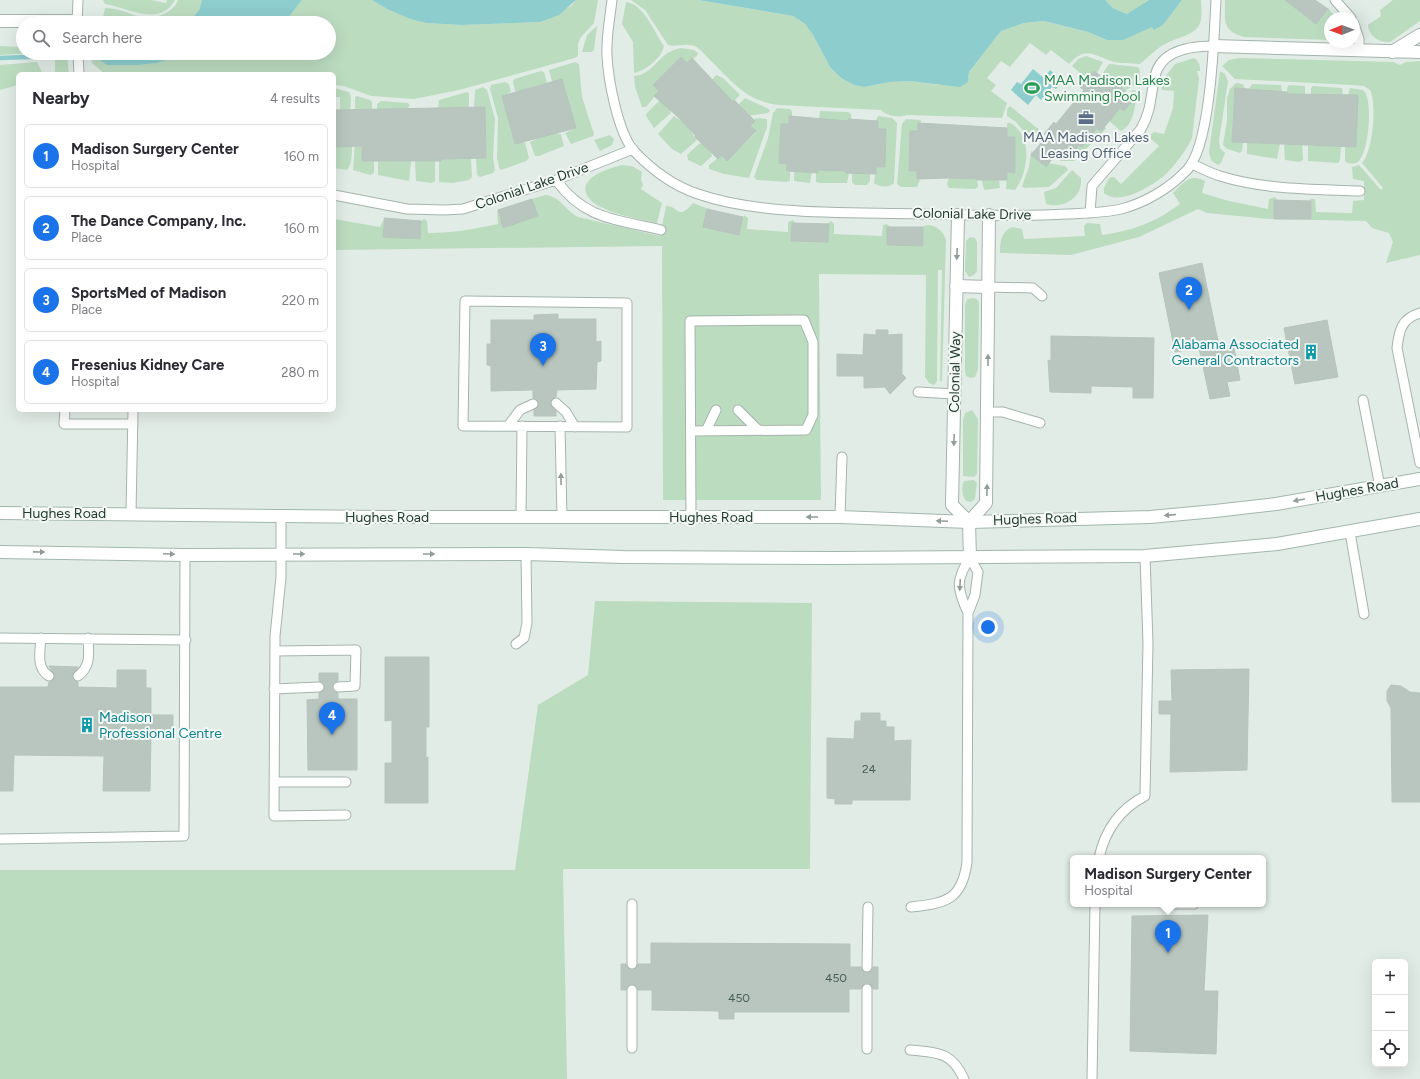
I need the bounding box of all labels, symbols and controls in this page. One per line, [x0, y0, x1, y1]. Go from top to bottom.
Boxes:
north arrow [1324, 12, 1360, 48]
search box [16, 16, 336, 60]
icon: search [30, 27, 52, 49]
text: Search here [62, 29, 142, 47]
place label: MAA Madison Lakes Swimming Pool [1044, 72, 1170, 105]
sports icon: MAA Madison Lakes Swimming Pool [1023, 79, 1041, 97]
text: Nearby [32, 88, 90, 108]
text: 4 results [270, 91, 320, 106]
office icon: MAA Madison Lakes Leasing Office [1077, 109, 1095, 127]
place label: MAA Madison Lakes Leasing Office [1023, 129, 1149, 162]
text: Madison Surgery Center [71, 140, 239, 158]
text: 1 [43, 149, 49, 164]
text: 160 m [284, 149, 319, 164]
text: Hospital [71, 158, 119, 173]
street label: Colonial Lake Drive [473, 159, 591, 213]
street label: Colonial Lake Drive [913, 204, 1032, 224]
text: The Dance Company, Inc. [71, 212, 246, 230]
text: 2 [42, 221, 50, 236]
text: 160 m [284, 221, 319, 236]
text: Place [71, 230, 102, 245]
one-way arrow [954, 248, 960, 261]
pin: 2 [1176, 277, 1202, 310]
text: SportsMed of Madison [71, 284, 226, 302]
text: 3 [42, 293, 50, 308]
text: 220 m [282, 293, 319, 308]
text: Place [71, 302, 102, 317]
street label: Colonial Way [946, 331, 964, 413]
pin: 3 [530, 333, 556, 366]
place label: Alabama Associated General Contractors [1171, 336, 1299, 369]
building icon: Alabama Associated General Contractors [1302, 343, 1320, 361]
one-way arrow [985, 353, 991, 366]
text: Fresenius Kidney Care [71, 356, 224, 374]
text: 4 [42, 365, 50, 380]
text: 280 m [281, 365, 319, 380]
text: Hospital [71, 374, 119, 389]
one-way arrow [950, 434, 957, 446]
one-way arrow [558, 472, 564, 485]
street label: Hughes Road [1314, 474, 1400, 506]
one-way arrow [984, 483, 990, 496]
one-way arrow [1293, 498, 1305, 504]
street label: Hughes Road [22, 505, 106, 522]
street label: Hughes Road [345, 509, 429, 526]
street label: Hughes Road [669, 509, 753, 526]
street label: Hughes Road [993, 509, 1077, 529]
one-way arrow [1164, 511, 1176, 518]
one-way arrow [805, 514, 818, 520]
one-way arrow [935, 518, 948, 524]
one-way arrow [33, 549, 46, 555]
one-way arrow [163, 551, 175, 558]
one-way arrow [293, 551, 306, 557]
one-way arrow [423, 551, 436, 557]
one-way arrow [956, 579, 963, 591]
your location [978, 617, 998, 637]
pin: 4 [319, 702, 345, 735]
place label: Madison Professional Centre [99, 709, 222, 742]
building icon: Madison Professional Centre [78, 716, 96, 734]
house number: 24 [862, 762, 877, 776]
popup [1070, 855, 1266, 907]
text: Madison Surgery Center [1084, 865, 1252, 883]
text: Hospital [1084, 883, 1133, 898]
pin: 1 [1155, 920, 1181, 953]
map controls [1372, 959, 1408, 1067]
button: + [1372, 959, 1408, 995]
house number: 450 [825, 971, 847, 985]
house number: 450 [728, 991, 750, 1005]
button: − [1372, 995, 1408, 1031]
button: locate [1372, 1031, 1408, 1067]

